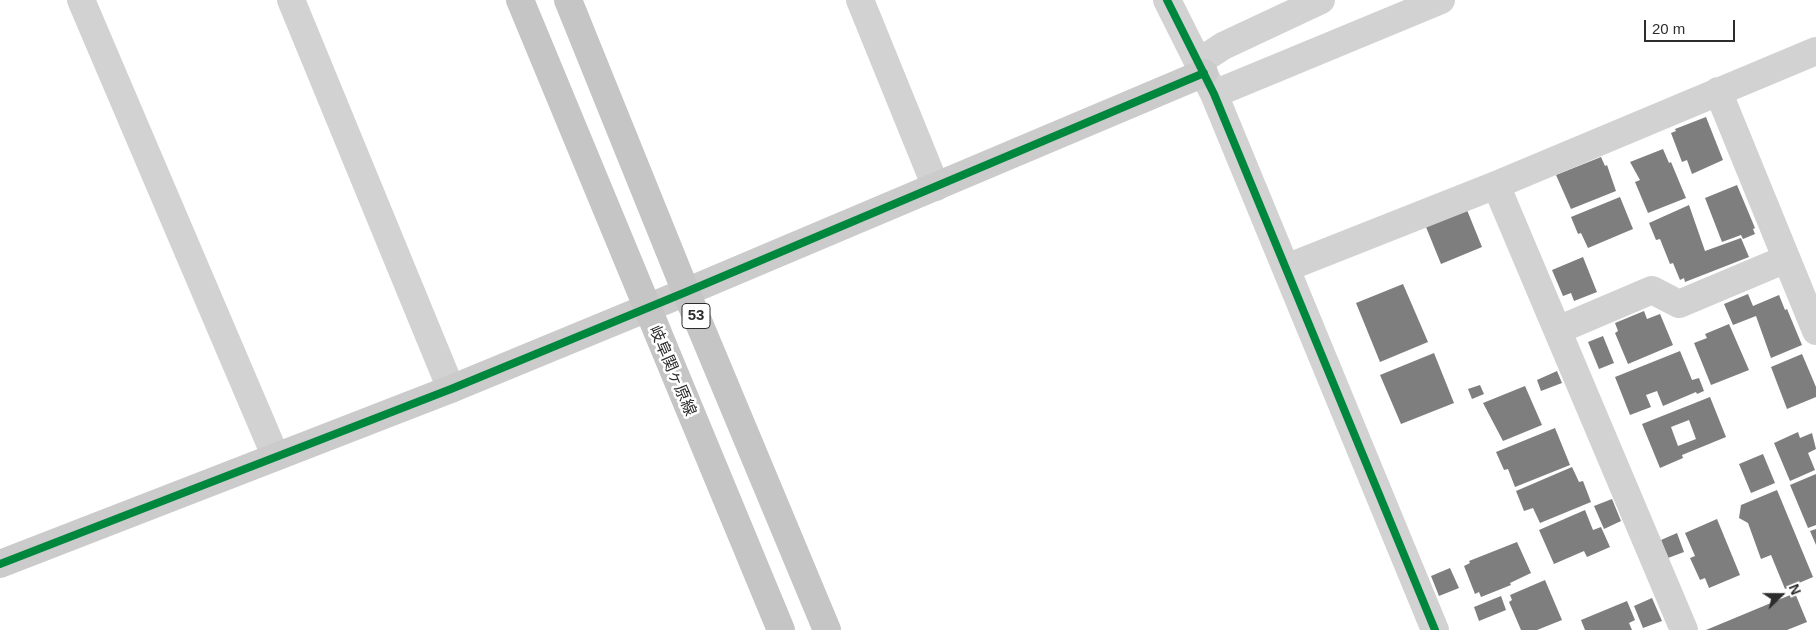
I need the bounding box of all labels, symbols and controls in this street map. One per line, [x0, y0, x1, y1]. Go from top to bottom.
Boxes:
scale bar [1646, 10, 1737, 42]
text: 20 m [1652, 20, 1685, 37]
road number: 53 [682, 304, 710, 328]
street label: 岐阜関ヶ原線 [644, 323, 700, 419]
north arrow [1756, 570, 1806, 620]
text: N [1786, 582, 1804, 597]

